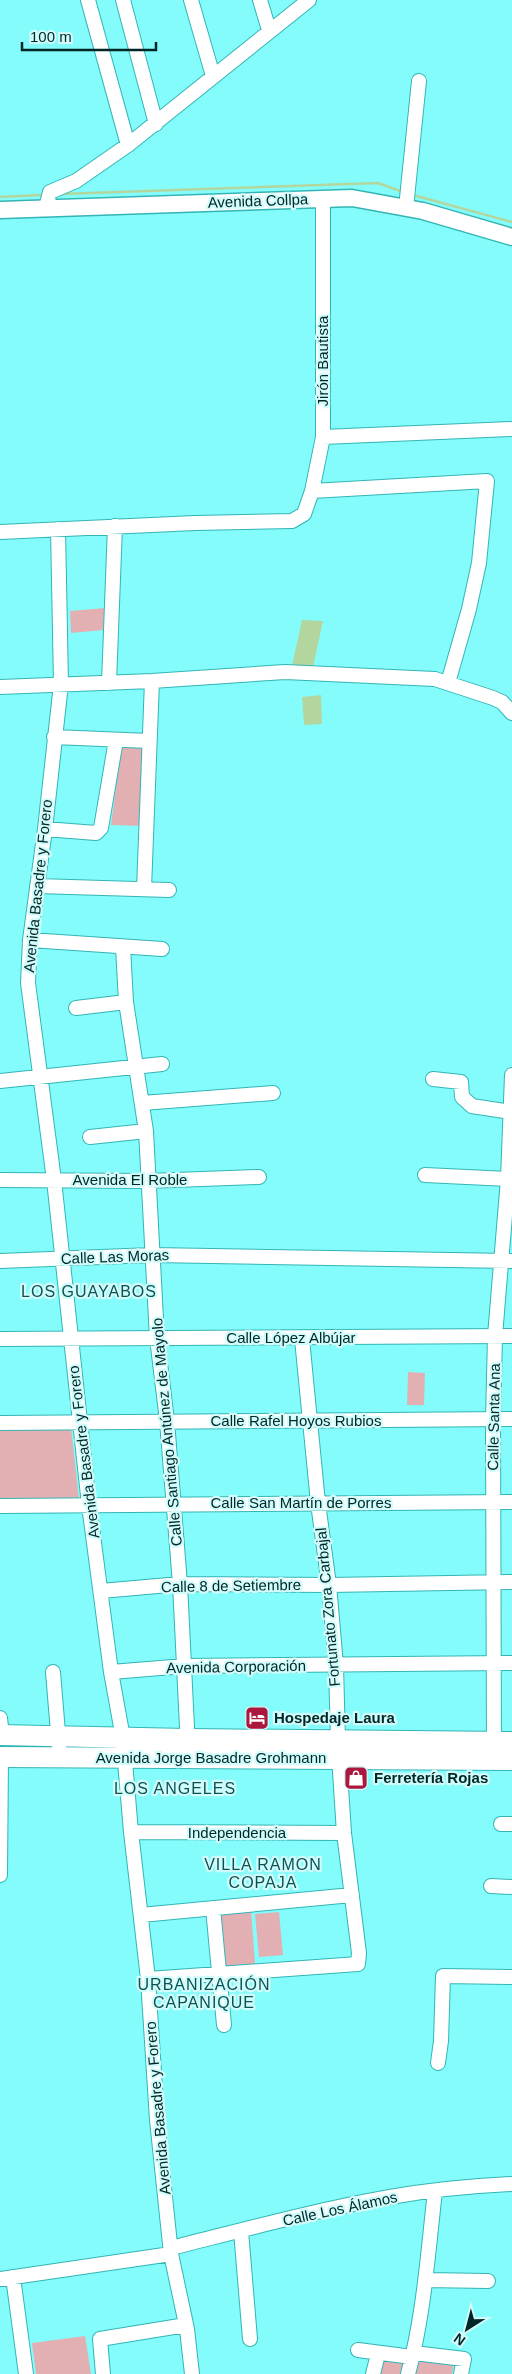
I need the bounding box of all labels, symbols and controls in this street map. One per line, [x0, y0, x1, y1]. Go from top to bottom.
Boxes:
scale bar [22, 20, 156, 52]
text: 100 m [30, 28, 72, 45]
street label: Avenida Collpa [207, 190, 309, 211]
street label: Jirón Bautista [314, 315, 331, 406]
street label: Avenida Basadre y Forero [20, 799, 55, 973]
street label: Avenida El Roble [73, 1171, 187, 1188]
street label: Calle Las Moras [61, 1246, 169, 1267]
district label: LOS GUAYABOS [21, 1283, 157, 1300]
street label: Calle Santiago Antúnez de Mayolo [148, 1317, 185, 1547]
street label: Calle López Albújar [226, 1329, 356, 1346]
street label: Calle Santa Ana [484, 1362, 503, 1471]
street label: Avenida Basadre y Forero [64, 1365, 103, 1539]
street label: Calle Rafel Hoyos Rubios [211, 1412, 381, 1429]
street label: Calle San Martín de Porres [211, 1494, 391, 1511]
street label: Fortunato Zora Carbajal [312, 1527, 343, 1687]
street label: Calle 8 de Setiembre [161, 1576, 301, 1595]
street label: Avenida Corporación [166, 1657, 306, 1676]
hotel icon: Hospedaje Laura [244, 1705, 270, 1731]
place label: Hospedaje Laura [274, 1709, 396, 1726]
street label: Avenida Jorge Basadre Grohmann [96, 1749, 326, 1766]
shop icon: Ferretería Rojas [343, 1765, 369, 1791]
place label: Ferretería Rojas [374, 1769, 488, 1786]
district label: LOS ANGELES [114, 1780, 236, 1797]
street label: Independencia [188, 1824, 287, 1841]
district label: VILLA RAMON COPAJA [204, 1856, 322, 1891]
district label: URBANIZACIÓN CAPANIQUE [138, 1975, 270, 2011]
street label: Avenida Basadre y Forero [141, 2021, 174, 2195]
street label: Calle Los Álamos [281, 2188, 399, 2229]
north arrow [442, 2304, 492, 2354]
text: N [451, 2330, 468, 2349]

